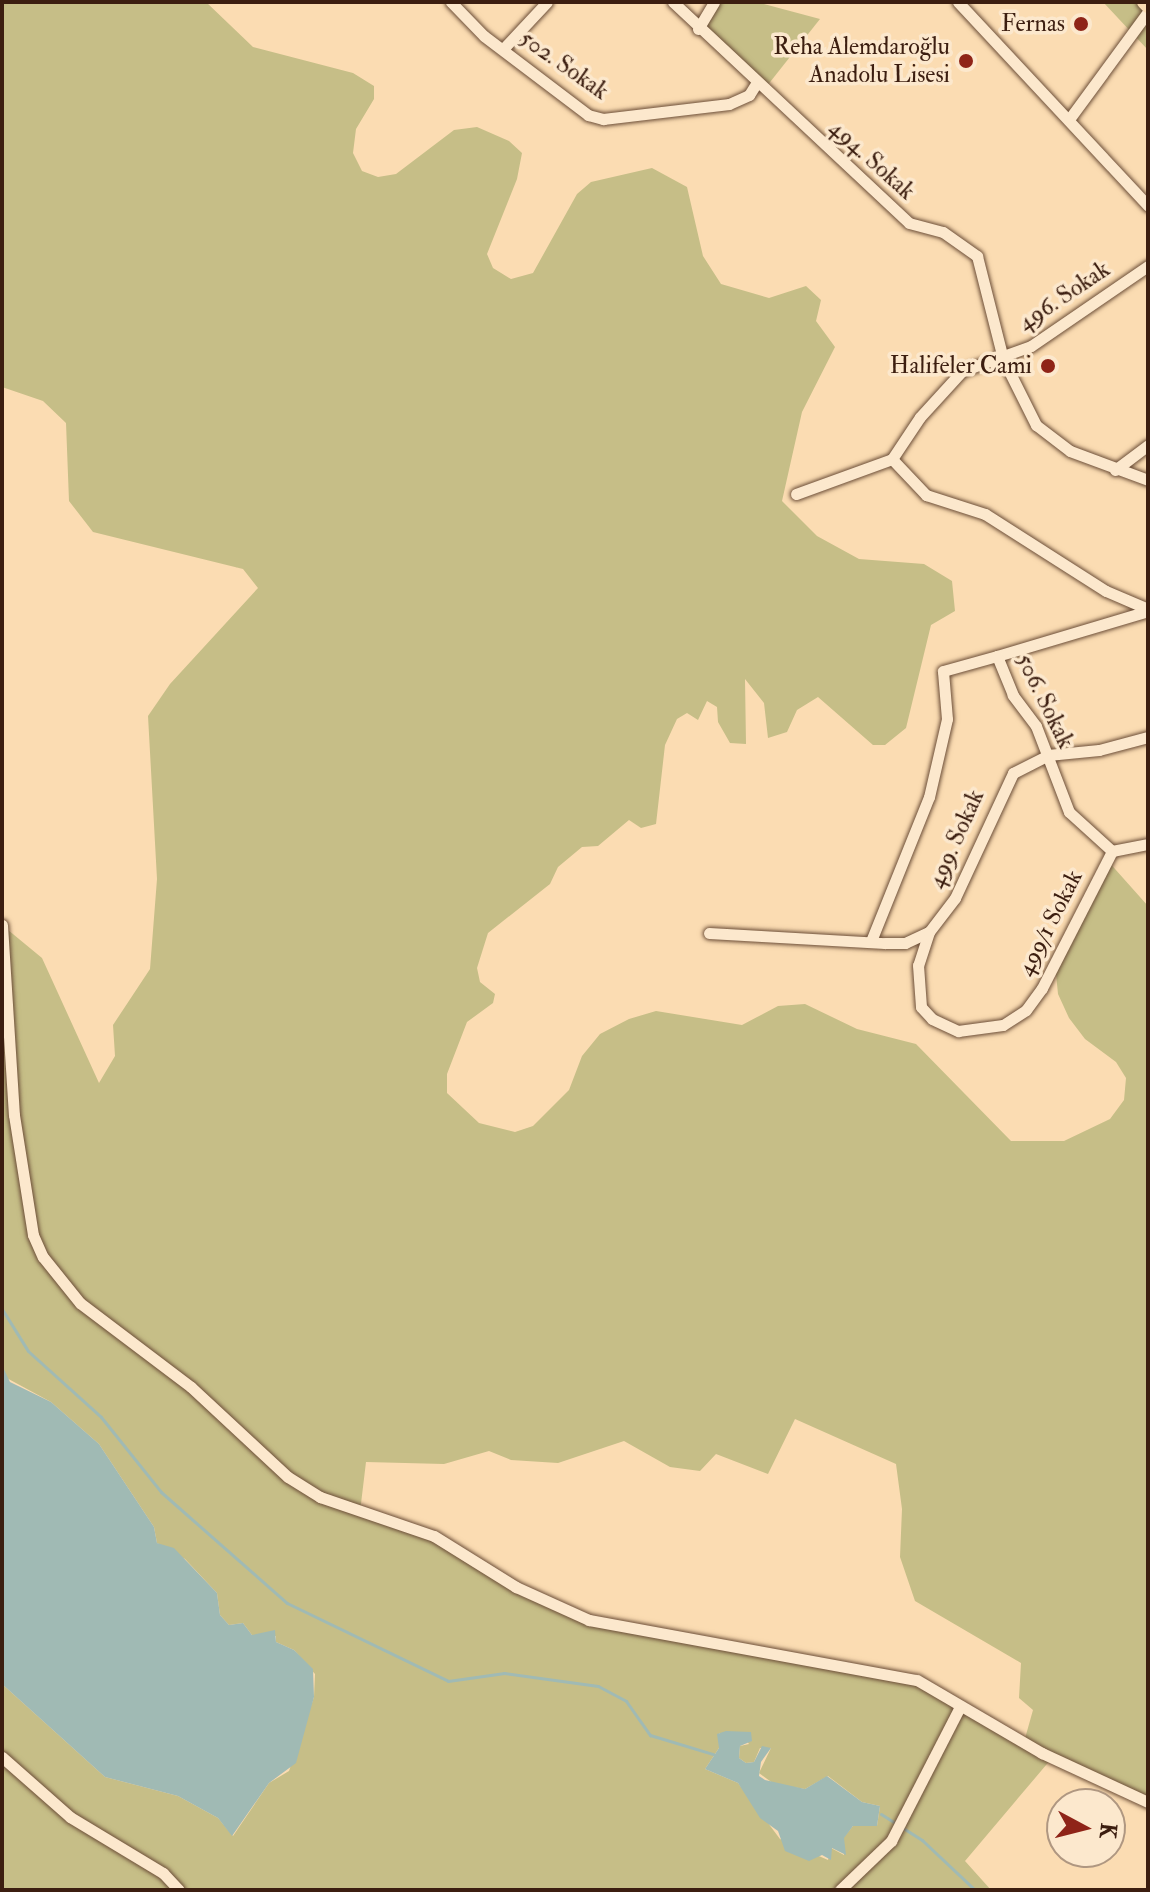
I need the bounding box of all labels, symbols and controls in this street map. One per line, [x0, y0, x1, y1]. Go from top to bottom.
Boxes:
place label: Fernas [1001, 10, 1065, 38]
marker: Fernas [1072, 15, 1090, 33]
street label: 502. Sokak [514, 24, 614, 106]
place label: Reha Alemdaroğlu Anadolu Lisesi [773, 33, 950, 89]
marker: Reha Alemdaroğlu Anadolu Lisesi [957, 52, 975, 70]
street label: 494. Sokak [823, 114, 921, 206]
street label: 496. Sokak [1013, 255, 1115, 337]
place label: Halifeler Cami [890, 352, 1032, 380]
marker: Halifeler Cami [1039, 357, 1057, 375]
street label: 506. Sokak [1010, 649, 1080, 753]
street label: 499. Sokak [922, 785, 990, 893]
street label: 499/1 Sokak [1011, 865, 1089, 981]
north arrow [1046, 1788, 1126, 1868]
text: K [1093, 1821, 1123, 1840]

